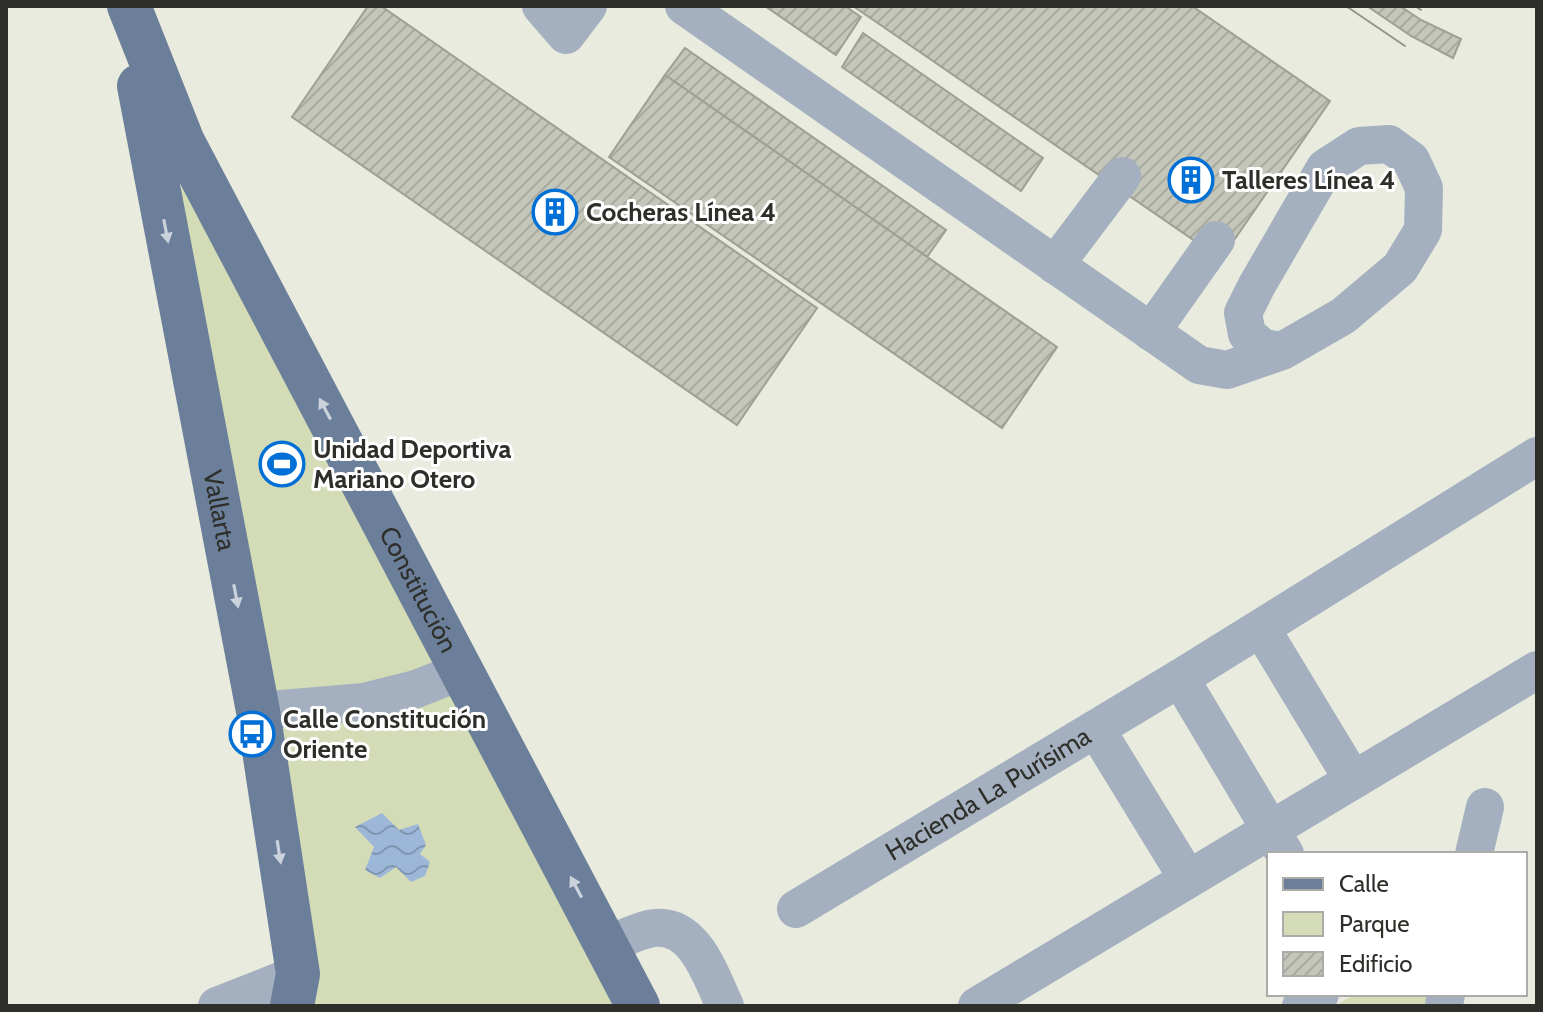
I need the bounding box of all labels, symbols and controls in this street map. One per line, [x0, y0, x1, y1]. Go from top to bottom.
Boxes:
building icon: Talleres Línea 4 [1167, 156, 1215, 204]
place label: Talleres Línea 4 [1222, 164, 1395, 196]
building icon: Cocheras Línea 4 [531, 188, 579, 236]
place label: Cocheras Línea 4 [586, 196, 776, 228]
one-way arrow [160, 219, 172, 244]
one-way arrow [318, 398, 331, 421]
place label: Unidad Deportiva Mariano Otero [313, 433, 512, 495]
sports icon: Unidad Deportiva Mariano Otero [258, 440, 306, 488]
street label: Vallarta [196, 467, 243, 554]
street label: Constitución [372, 521, 465, 658]
one-way arrow [230, 584, 242, 609]
place label: Calle Constitución Oriente [283, 703, 486, 765]
bus stop icon: Calle Constitución Oriente [228, 710, 276, 758]
street label: Hacienda La Purísima [880, 719, 1097, 867]
one-way arrow [273, 840, 286, 865]
legend [1267, 852, 1527, 996]
text: Calle [1339, 869, 1389, 898]
one-way arrow [569, 876, 582, 899]
text: Parque [1339, 909, 1409, 938]
text: Edificio [1339, 949, 1413, 978]

